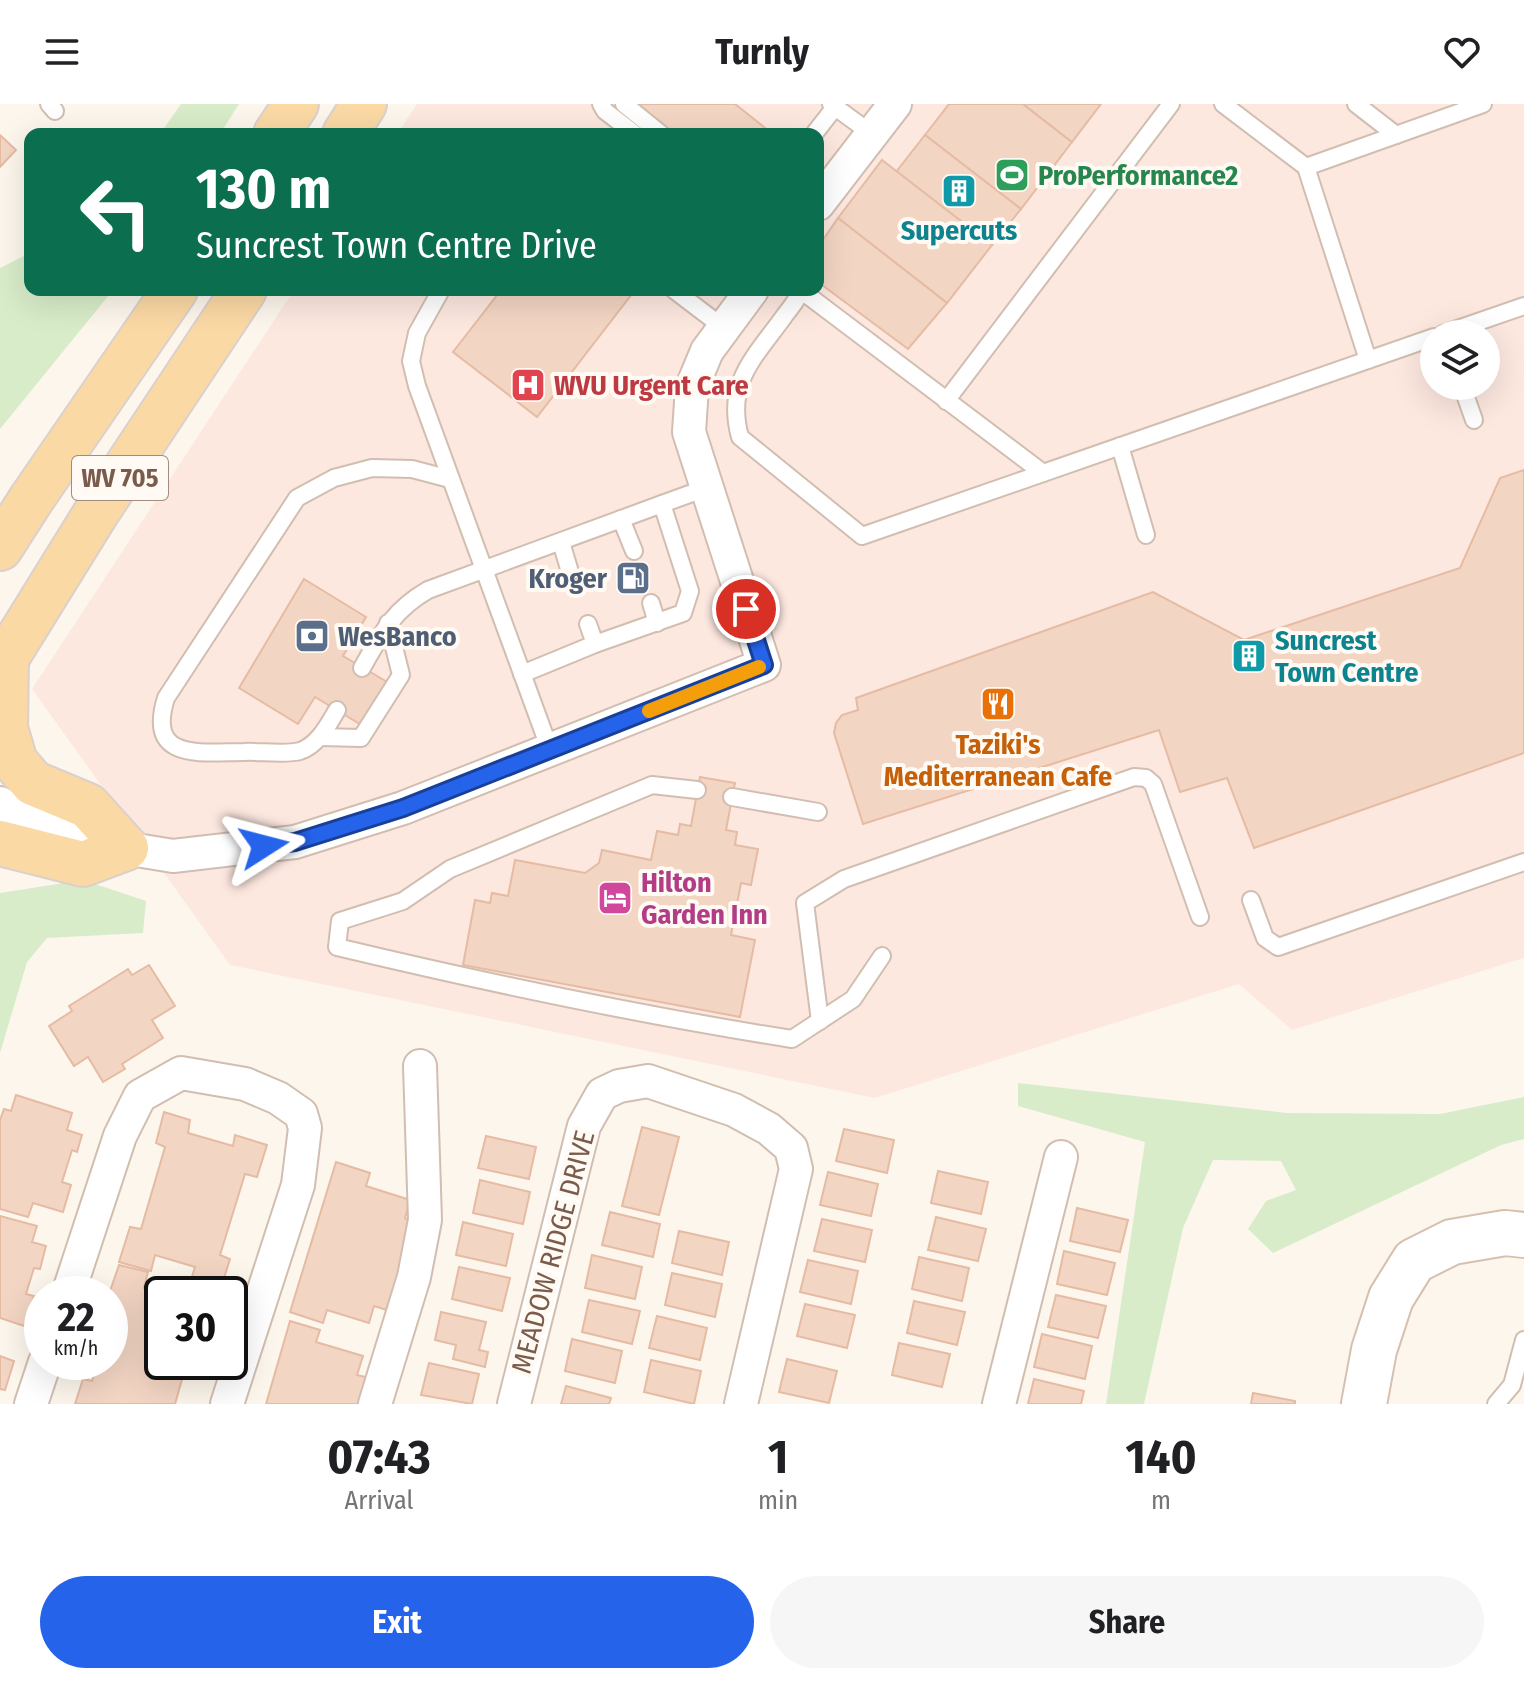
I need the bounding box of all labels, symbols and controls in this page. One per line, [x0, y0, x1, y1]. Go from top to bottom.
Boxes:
icon: menu [40, 30, 84, 74]
text: Turnly [715, 30, 809, 74]
icon: heart [1440, 30, 1484, 74]
text: 130 m [196, 156, 331, 223]
sports icon: ProPerformance2 [993, 156, 1031, 194]
place label: ProPerformance2 [1038, 159, 1238, 192]
icon: left [64, 160, 168, 264]
building icon: Supercuts [940, 172, 978, 210]
place label: Supercuts [901, 214, 1017, 247]
text: Suncrest Town Centre Drive [196, 224, 597, 268]
map controls [1420, 320, 1500, 400]
button: layers [1420, 320, 1500, 400]
hospital icon: WVU Urgent Care [509, 366, 547, 404]
place label: WVU Urgent Care [554, 369, 749, 402]
road number: WV 705 [72, 456, 168, 500]
fuel station icon: Kroger [614, 559, 652, 597]
place label: Kroger [529, 562, 608, 595]
pin [712, 575, 780, 643]
icon: arrive [724, 587, 768, 631]
bank icon: WesBanco [293, 617, 331, 655]
place label: WesBanco [338, 620, 457, 653]
place label: Suncrest Town Centre [1275, 624, 1418, 689]
building icon: Suncrest Town Centre [1230, 637, 1268, 675]
restaurant icon: Taziki's Mediterranean Cafe [979, 685, 1017, 723]
place label: Taziki's Mediterranean Cafe [884, 728, 1112, 793]
position arrow [222, 804, 306, 888]
place label: Hilton Garden Inn [641, 866, 768, 931]
hotel icon: Hilton Garden Inn [596, 879, 634, 917]
street label: MEADOW RIDGE DRIVE [505, 1127, 601, 1377]
speed limit sign: 30 [144, 1276, 248, 1380]
text: 22 [57, 1294, 95, 1342]
text: km/h [54, 1336, 98, 1360]
text: 07:43 [327, 1428, 431, 1486]
text: 1 [768, 1428, 788, 1486]
text: 140 [1126, 1428, 1197, 1486]
text: Arrival [345, 1485, 413, 1516]
text: min [758, 1485, 798, 1516]
text: m [1151, 1485, 1171, 1516]
button: Exit [40, 1576, 754, 1668]
button: Share [770, 1576, 1484, 1668]

